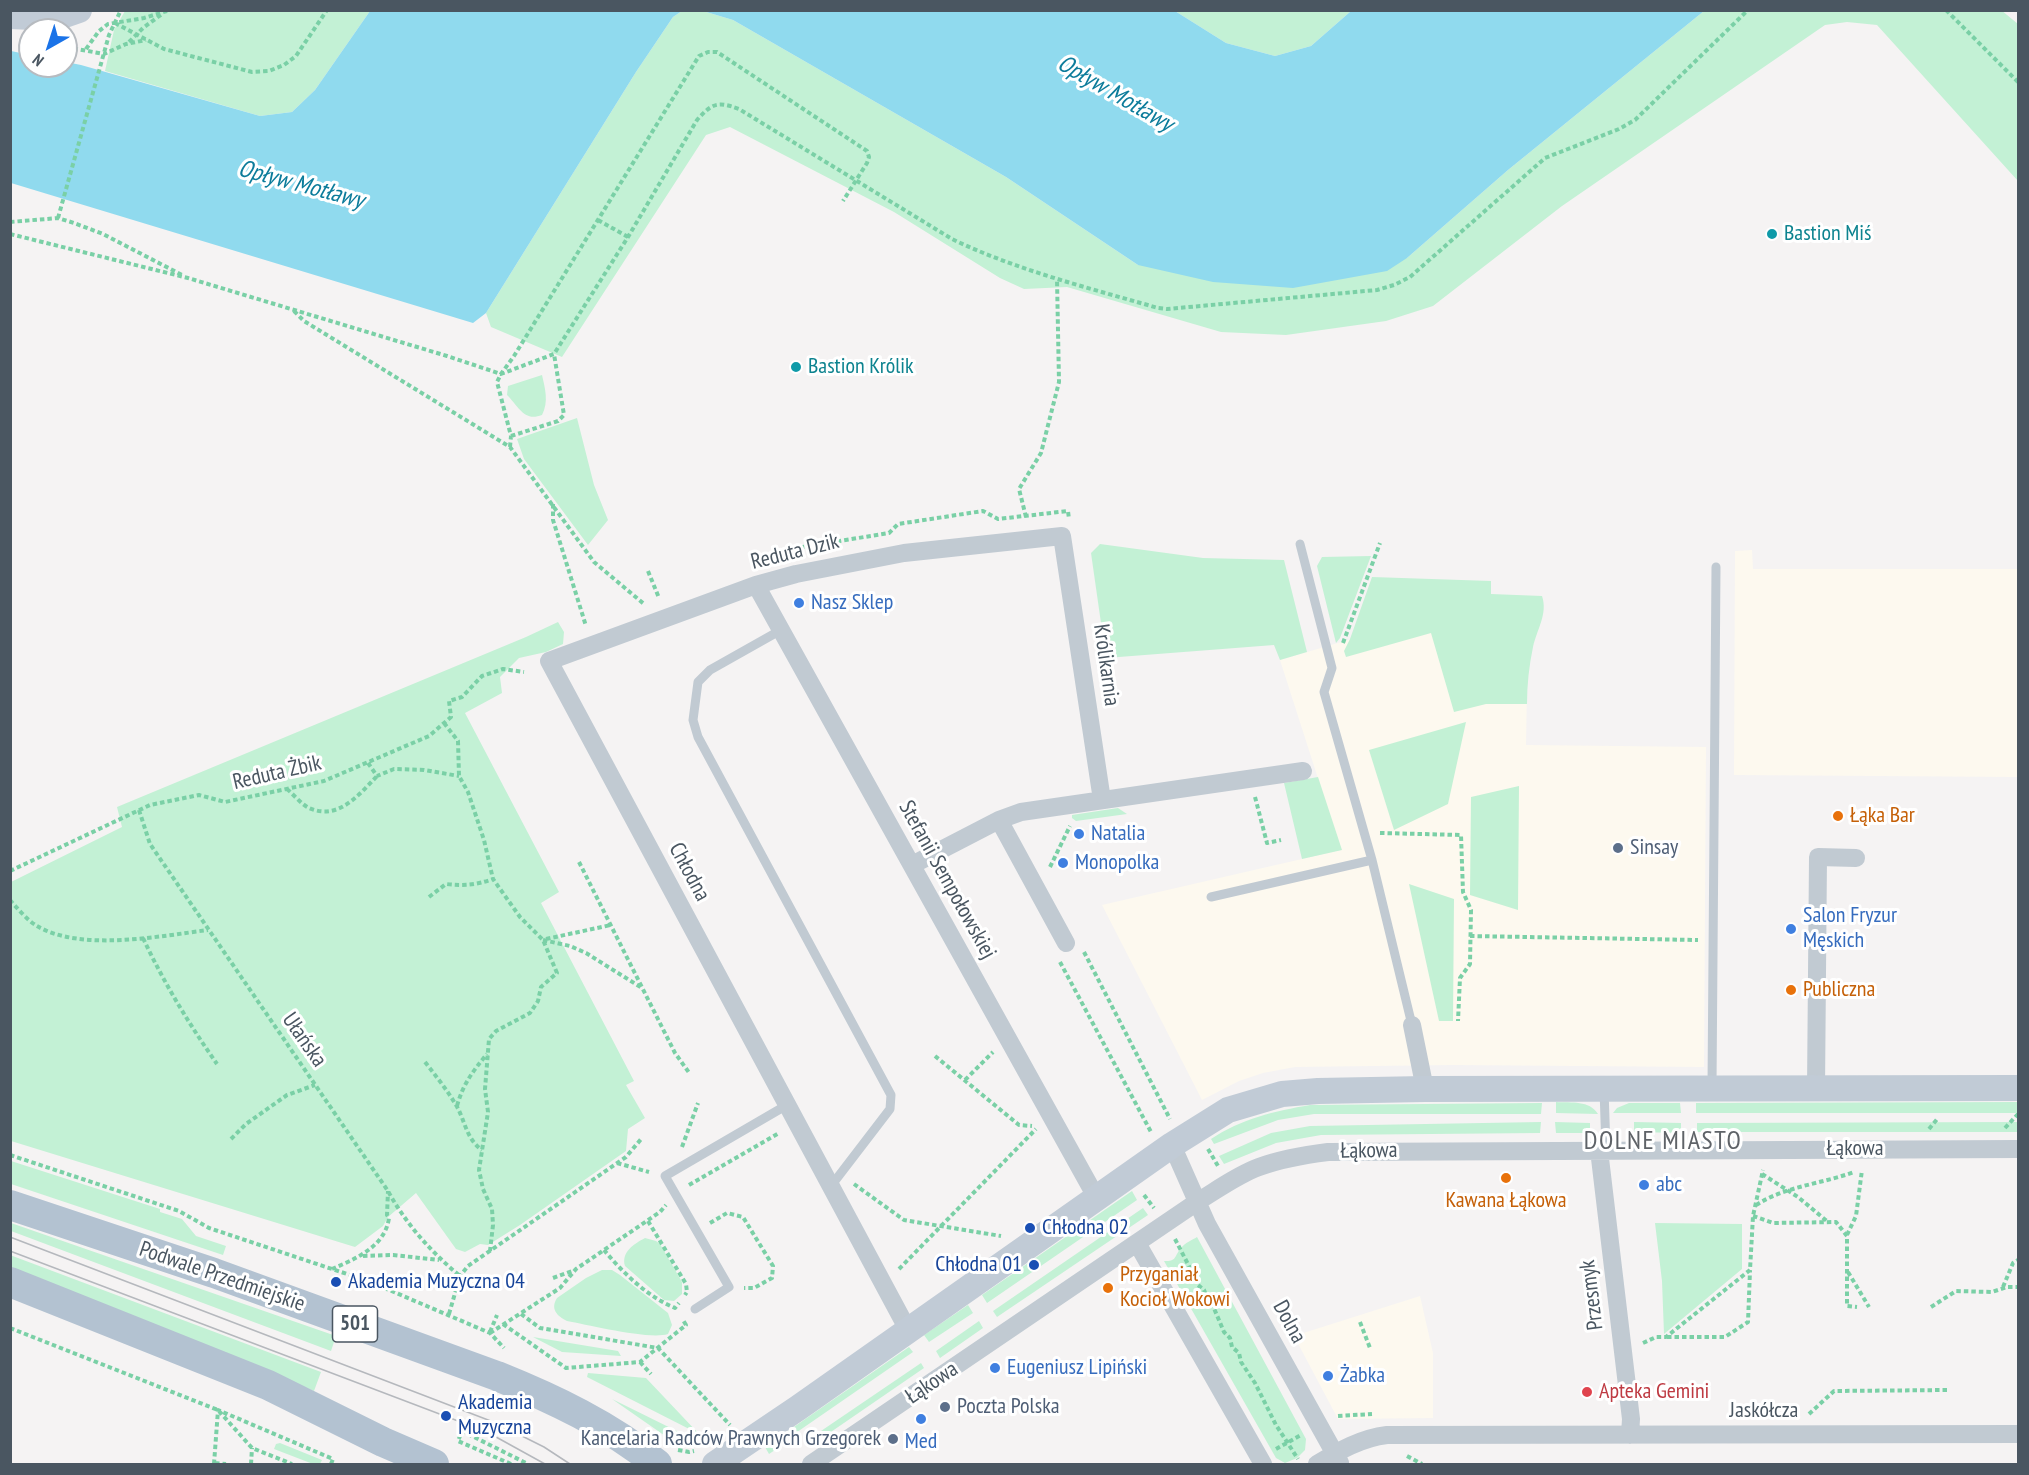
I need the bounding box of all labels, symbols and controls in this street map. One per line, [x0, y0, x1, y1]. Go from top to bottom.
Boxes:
north arrow [18, 18, 78, 78]
water label: Opływ Motławy [1052, 49, 1178, 139]
text: N [28, 50, 48, 71]
water label: Opływ Motławy [235, 154, 367, 216]
place label: Bastion Miś [1784, 221, 1871, 247]
marker: Bastion Miś [1765, 227, 1779, 241]
place label: Bastion Królik [808, 354, 914, 380]
marker: Bastion Królik [789, 360, 803, 374]
street label: Reduta Dzik [748, 528, 842, 576]
place label: Nasz Sklep [811, 590, 893, 616]
marker: Nasz Sklep [792, 596, 806, 610]
street label: Królikarnia [1087, 622, 1125, 708]
street label: Reduta Żbik [230, 750, 324, 796]
street label: Stefanii Sempołowskiej [893, 796, 1001, 964]
place label: Łąka Bar [1850, 803, 1915, 829]
marker: Łąka Bar [1831, 809, 1845, 823]
place label: Natalia [1091, 821, 1145, 847]
marker: Natalia [1072, 827, 1086, 841]
place label: Sinsay [1630, 835, 1678, 861]
street label: Chłodna [663, 838, 715, 906]
marker: Sinsay [1611, 841, 1625, 855]
place label: Monopolka [1075, 850, 1159, 876]
marker: Monopolka [1056, 856, 1070, 870]
place label: Salon Fryzur Męskich [1803, 903, 1897, 954]
marker: Salon Fryzur Męskich [1784, 922, 1798, 936]
place label: Publiczna [1803, 977, 1875, 1003]
marker: Publiczna [1784, 983, 1798, 997]
street label: Ułańska [276, 1008, 332, 1072]
district label: DOLNE MIASTO [1584, 1126, 1742, 1158]
street label: Łąkowa [1826, 1136, 1884, 1162]
street label: Łąkowa [1340, 1137, 1398, 1165]
marker: Kawana Łąkowa [1499, 1171, 1513, 1185]
place label: abc [1656, 1172, 1682, 1198]
marker: abc [1637, 1178, 1651, 1192]
place label: Kawana Łąkowa [1445, 1188, 1567, 1214]
place label: Chłodna 02 [1042, 1215, 1129, 1241]
marker: Chłodna 02 [1023, 1221, 1037, 1235]
street label: Podwale Przedmiejskie [136, 1236, 308, 1318]
place label: Chłodna 01 [935, 1252, 1022, 1278]
marker: Chłodna 01 [1027, 1258, 1041, 1272]
street label: Przesmyk [1575, 1258, 1609, 1332]
place label: Przyganiał Kocioł Wokowi [1120, 1262, 1230, 1314]
place label: Akademia Muzyczna 04 [348, 1269, 525, 1295]
marker: Akademia Muzyczna 04 [329, 1275, 343, 1289]
marker: Przyganiał Kocioł Wokowi [1101, 1281, 1115, 1295]
street label: Dolna [1267, 1296, 1311, 1348]
road number: 501 [332, 1306, 378, 1342]
place label: Eugeniusz Lipiński [1007, 1355, 1147, 1381]
street label: Łąkowa [901, 1356, 963, 1410]
marker: Eugeniusz Lipiński [988, 1361, 1002, 1375]
place label: Żabka [1340, 1363, 1385, 1389]
marker: Żabka [1321, 1369, 1335, 1383]
place label: Apteka Gemini [1599, 1379, 1709, 1405]
marker: Apteka Gemini [1580, 1385, 1594, 1399]
place label: Akademia Muzyczna [458, 1390, 532, 1442]
place label: Poczta Polska [957, 1394, 1059, 1420]
street label: Jaskółcza [1730, 1398, 1798, 1424]
marker: Poczta Polska [938, 1400, 952, 1414]
marker: Akademia Muzyczna [439, 1409, 453, 1423]
marker: Med [914, 1412, 928, 1426]
place label: Kancelaria Radców Prawnych Grzegorek [581, 1426, 881, 1452]
place label: Med [905, 1429, 937, 1455]
marker: Kancelaria Radców Prawnych Grzegorek [886, 1432, 900, 1446]

